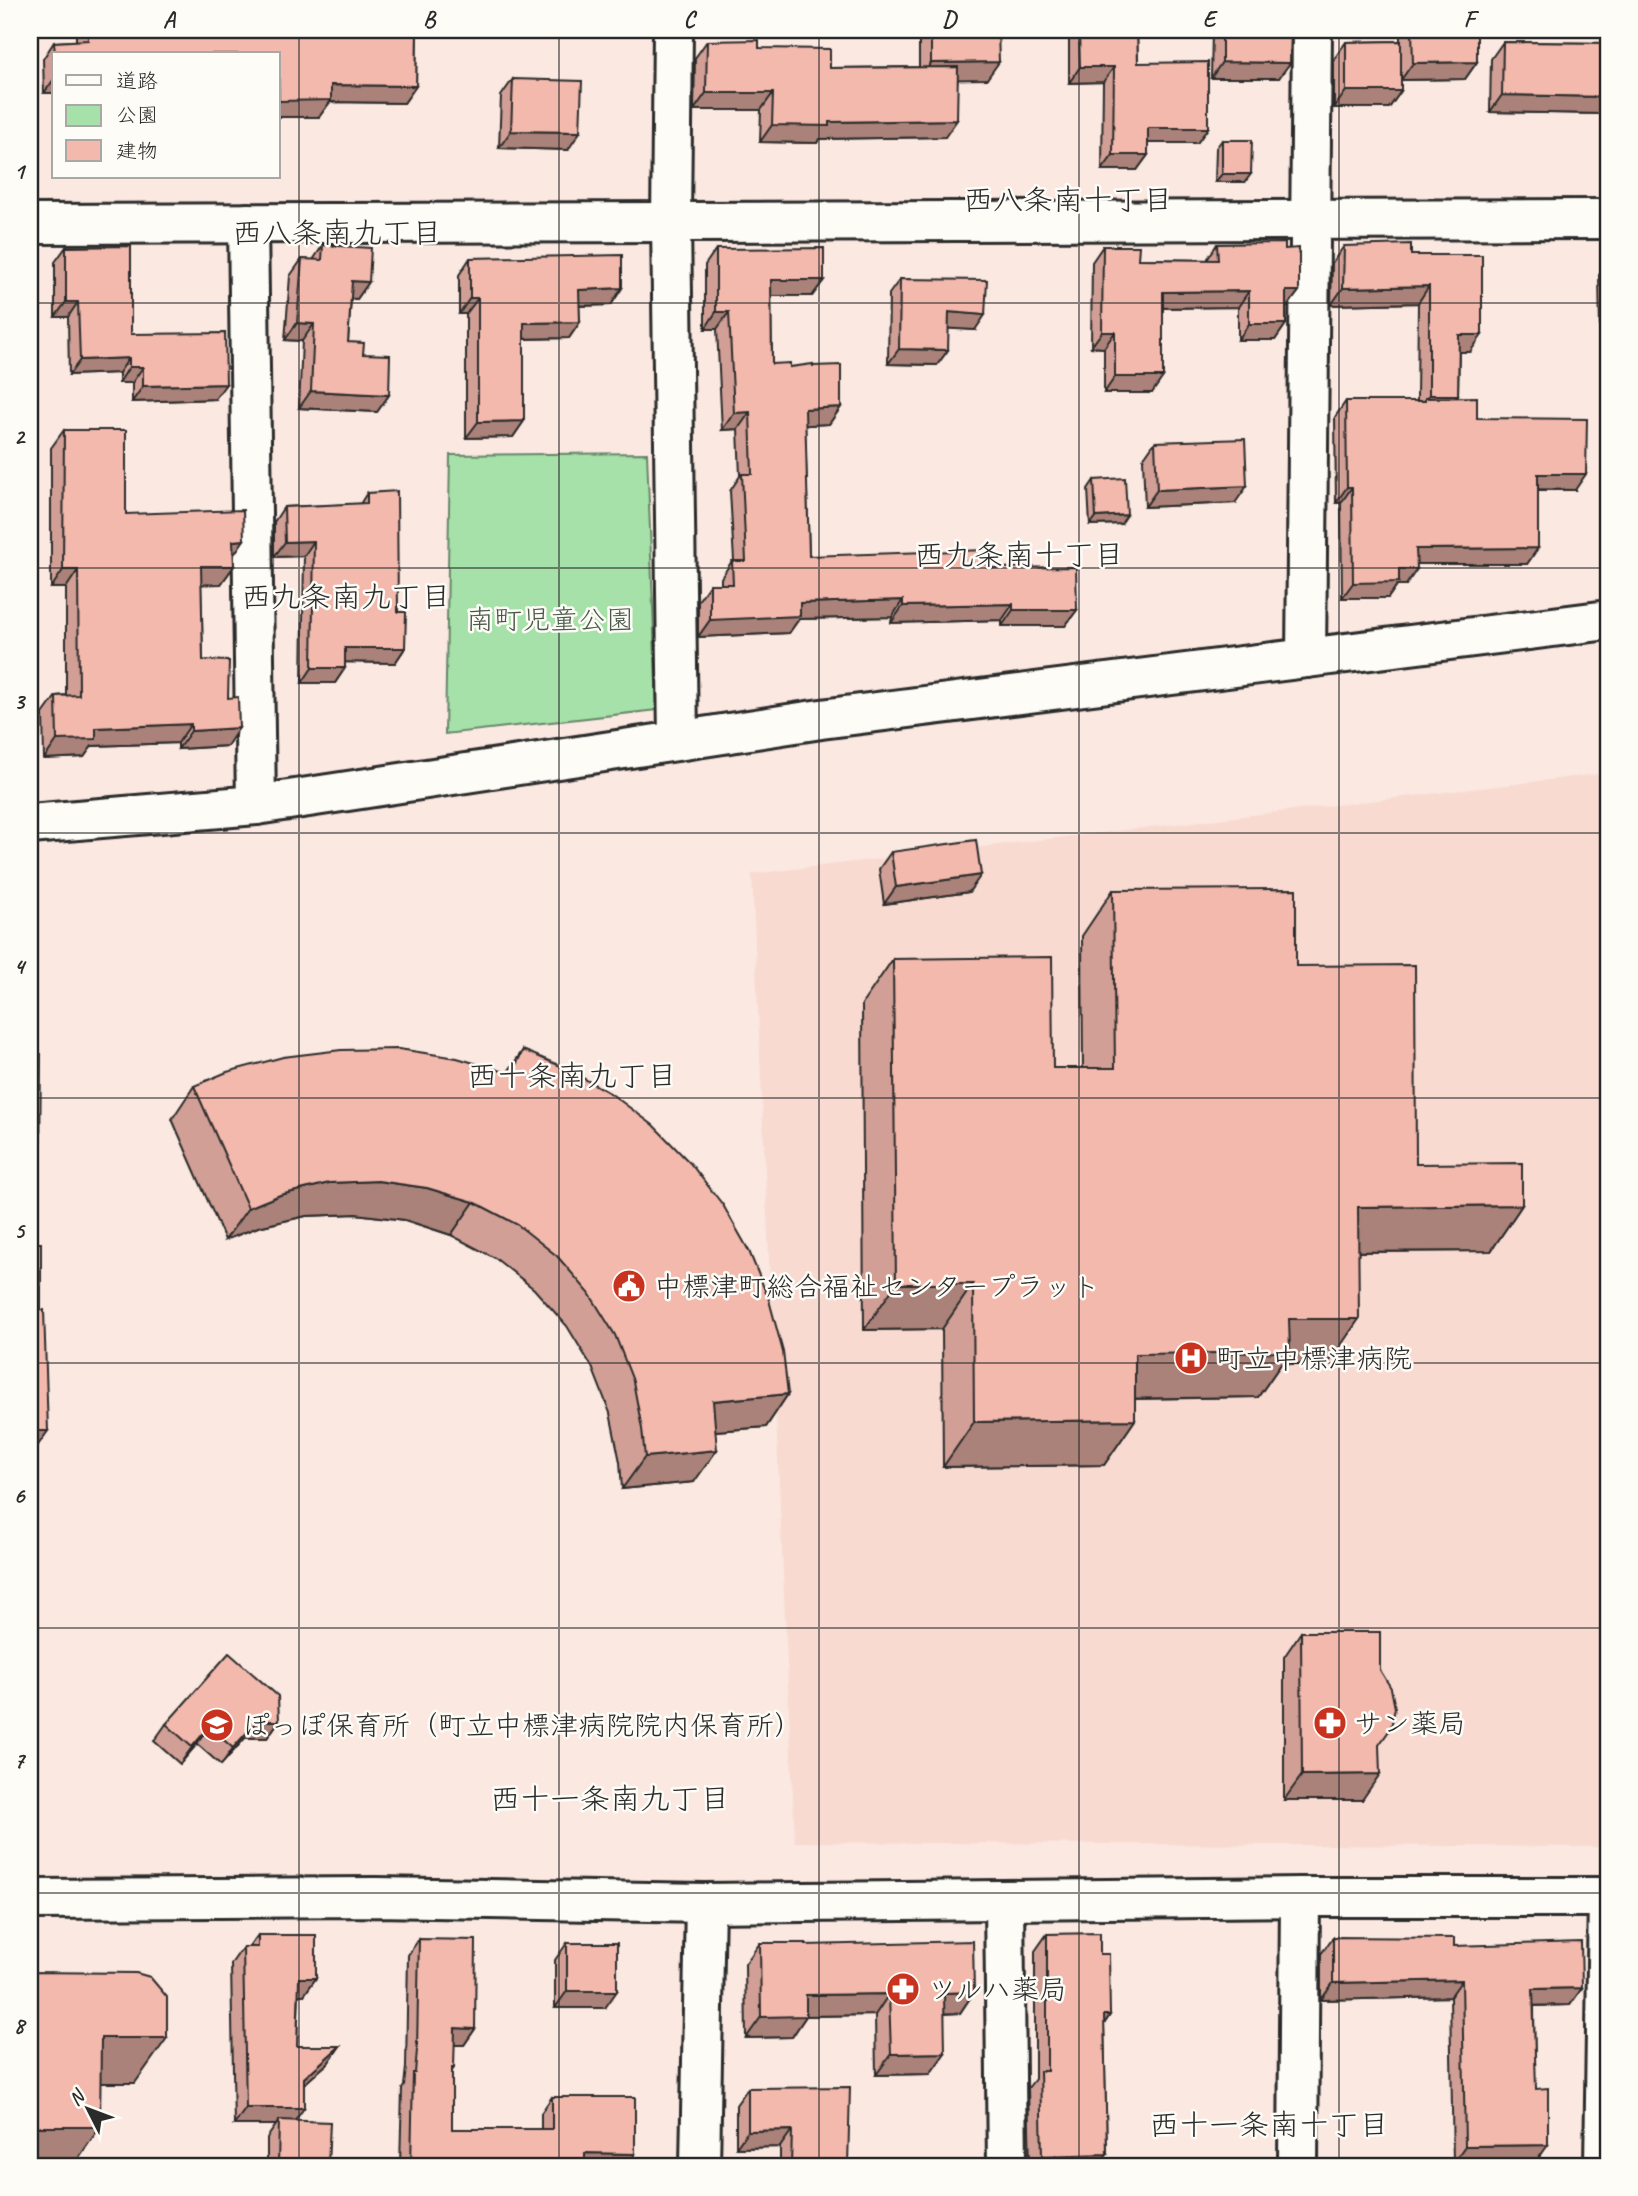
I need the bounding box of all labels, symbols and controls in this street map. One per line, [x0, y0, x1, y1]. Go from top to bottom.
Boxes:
text: A [163, 5, 177, 34]
text: B [423, 5, 437, 34]
text: C [684, 5, 698, 34]
text: D [942, 5, 958, 34]
text: E [1203, 5, 1219, 34]
text: F [1464, 5, 1480, 34]
legend [52, 52, 280, 178]
text: 道路 [116, 68, 158, 94]
text: 公園 [116, 102, 158, 128]
text: 建物 [116, 138, 158, 164]
text: 1 [14, 157, 27, 186]
district label: 西八条南十丁目 [963, 181, 1173, 219]
district label: 西八条南九丁目 [232, 214, 442, 252]
text: 2 [14, 422, 27, 451]
district label: 西九条南十丁目 [914, 536, 1124, 574]
district label: 西九条南九丁目 [241, 578, 451, 616]
park label: 南町児童公園 [466, 602, 634, 637]
text: 3 [14, 687, 27, 716]
text: 4 [14, 952, 27, 981]
district label: 西十条南九丁目 [467, 1057, 677, 1095]
text: 5 [14, 1216, 26, 1245]
public building icon: 中標津町総合福祉センタープラット [610, 1267, 648, 1305]
place label: 中標津町総合福祉センタープラット [654, 1269, 1100, 1304]
hospital icon: 町立中標津病院 [1172, 1339, 1210, 1377]
place label: 町立中標津病院 [1216, 1341, 1412, 1376]
text: 6 [14, 1481, 27, 1510]
pharmacy icon: サン薬局 [1311, 1704, 1349, 1742]
school or university icon: ぽっぽ保育所（町立中標津病院院内保育所） [198, 1706, 236, 1744]
place label: サン薬局 [1354, 1706, 1466, 1741]
place label: ぽっぽ保育所（町立中標津病院院内保育所） [242, 1708, 802, 1743]
text: 7 [14, 1746, 27, 1775]
district label: 西十一条南九丁目 [490, 1780, 730, 1818]
pharmacy icon: ツルハ薬局 [884, 1970, 922, 2008]
place label: ツルハ薬局 [928, 1972, 1067, 2007]
text: 8 [14, 2011, 27, 2040]
north arrow [52, 2074, 122, 2144]
text: N [63, 2083, 91, 2111]
district label: 西十一条南十丁目 [1149, 2106, 1389, 2144]

